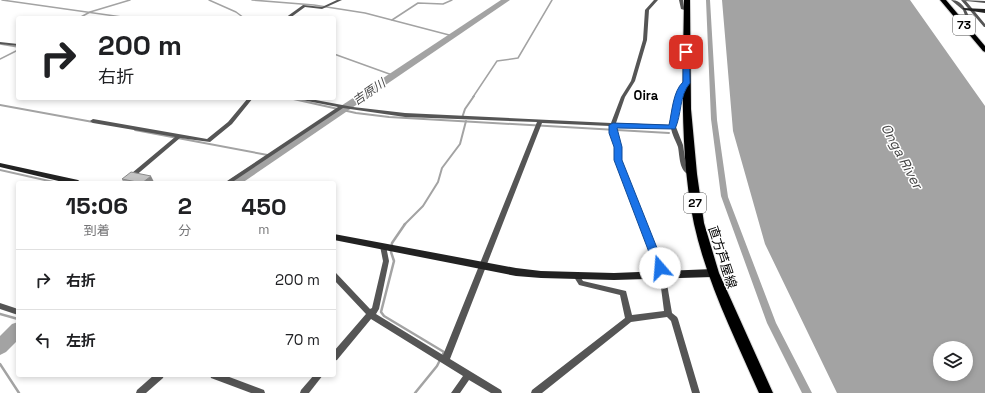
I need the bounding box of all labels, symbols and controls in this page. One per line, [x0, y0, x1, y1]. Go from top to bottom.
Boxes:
road number: 73 [953, 15, 975, 35]
text: 200 m [98, 27, 182, 63]
icon: right [32, 32, 84, 84]
pin [669, 35, 703, 69]
icon: arrive [675, 41, 697, 63]
text: 右折 [98, 65, 134, 88]
water label: 吉原川 [350, 74, 390, 109]
district label: Oira [634, 87, 659, 104]
water label: Onga River [877, 120, 928, 193]
text: 15:06 [65, 190, 128, 221]
text: 2 [178, 190, 192, 221]
text: 450 [241, 191, 287, 222]
road number: 27 [684, 193, 706, 213]
text: m [258, 221, 270, 238]
text: 到着 [84, 222, 110, 239]
text: 分 [178, 222, 191, 239]
street label: 直方芦屋線 [704, 224, 741, 291]
position arrow [639, 247, 681, 289]
icon: right [32, 269, 54, 291]
text: 200 m [275, 270, 320, 289]
text: 右折 [66, 271, 96, 290]
icon: left [32, 329, 54, 351]
text: 70 m [285, 330, 320, 349]
text: 左折 [66, 331, 96, 350]
map controls [933, 341, 973, 381]
button: layers [933, 341, 973, 381]

